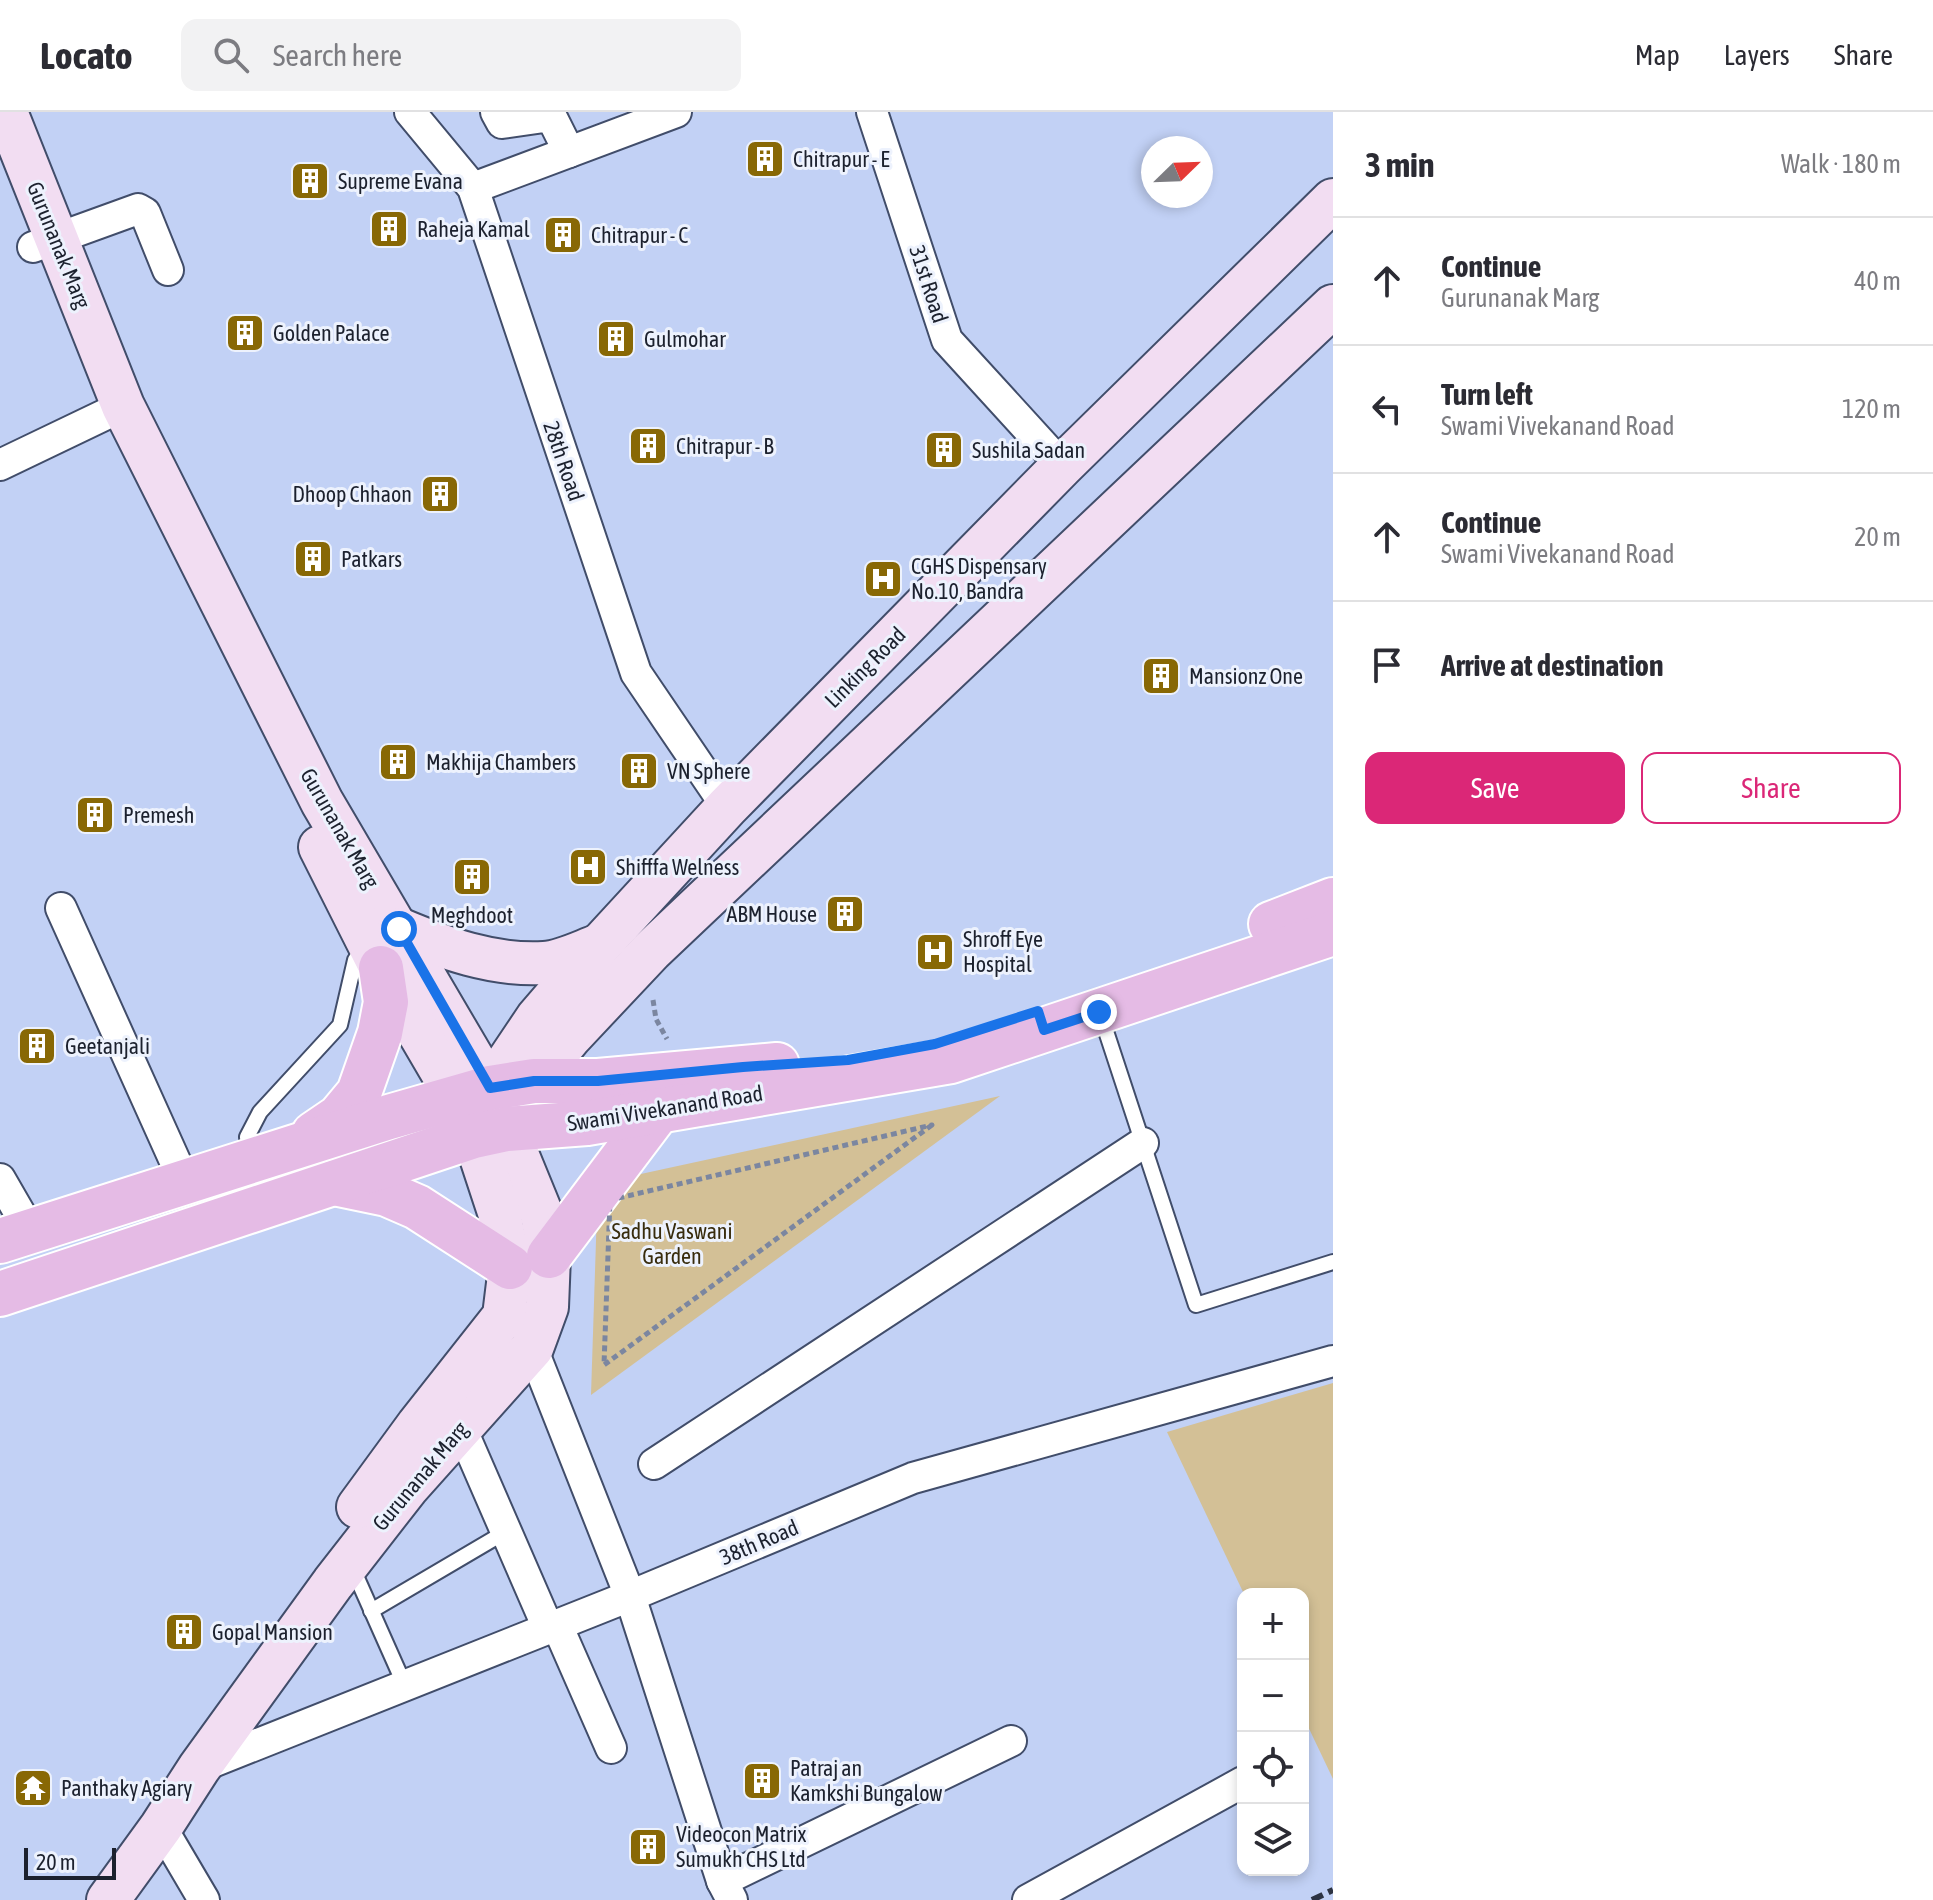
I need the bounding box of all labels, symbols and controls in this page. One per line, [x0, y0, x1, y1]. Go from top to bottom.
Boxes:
search box [181, 19, 741, 91]
icon: search [209, 33, 253, 77]
text: Locato [40, 34, 133, 77]
text: Search here [273, 38, 402, 72]
text: Map [1635, 39, 1680, 71]
text: Layers [1724, 39, 1790, 71]
text: Share [1834, 39, 1893, 71]
north arrow [1141, 136, 1213, 208]
building icon: Chitrapur - E [744, 138, 786, 180]
text: 3 min [1365, 145, 1434, 184]
place label: Chitrapur - E [793, 146, 890, 172]
text: Walk · 180 m [1781, 149, 1901, 179]
building icon: Supreme Evana [289, 160, 331, 202]
place label: Supreme Evana [338, 168, 463, 194]
street label: Gurunanak Marg [22, 178, 96, 313]
building icon: Raheja Kamal [368, 208, 410, 250]
building icon: Chitrapur - C [542, 214, 584, 256]
place label: Raheja Kamal [417, 216, 530, 242]
place label: Chitrapur - C [591, 222, 688, 248]
street label: 31st Road [904, 242, 954, 326]
text: Continue [1441, 249, 1541, 283]
icon: ahead [1365, 259, 1409, 303]
text: 40 m [1854, 266, 1901, 296]
text: Gurunanak Marg [1441, 283, 1600, 313]
building icon: Golden Palace [224, 312, 266, 354]
building icon: Gulmohar [595, 318, 637, 360]
place label: Golden Palace [273, 320, 389, 346]
place label: Gulmohar [644, 326, 726, 352]
text: Turn left [1441, 377, 1533, 411]
icon: left [1365, 387, 1409, 431]
text: 120 m [1842, 394, 1901, 424]
text: Swami Vivekanand Road [1441, 411, 1675, 441]
street label: 28th Road [538, 418, 590, 504]
building icon: Chitrapur - B [627, 425, 669, 467]
building icon: Sushila Sadan [923, 429, 965, 471]
place label: Chitrapur - B [676, 433, 774, 459]
place label: Sushila Sadan [972, 437, 1085, 463]
building icon: Dhoop Chhaon [419, 473, 461, 515]
place label: Dhoop Chhaon [292, 481, 412, 507]
text: Continue [1441, 505, 1541, 539]
icon: ahead [1365, 515, 1409, 559]
text: 20 m [1854, 522, 1901, 552]
building icon: Patkars [292, 538, 334, 580]
text: Swami Vivekanand Road [1441, 539, 1675, 569]
place label: Patkars [341, 546, 402, 572]
place label: CGHS Dispensary No.10, Bandra [911, 553, 1047, 604]
hospital icon: CGHS Dispensary No.10, Bandra [862, 558, 904, 600]
street label: Linking Road [819, 621, 911, 713]
icon: arrive [1365, 643, 1409, 687]
text: Arrive at destination [1441, 648, 1663, 682]
building icon: Mansionz One [1140, 655, 1182, 697]
place label: Mansionz One [1189, 663, 1303, 689]
building icon: Makhija Chambers [377, 741, 419, 783]
place label: Makhija Chambers [426, 749, 576, 775]
building icon: VN Sphere [618, 750, 660, 792]
button: Save [1365, 752, 1625, 824]
button: Share [1641, 752, 1901, 824]
place label: VN Sphere [667, 758, 751, 784]
street label: Gurunanak Marg [295, 763, 385, 893]
building icon: Premesh [74, 794, 116, 836]
place label: Premesh [123, 802, 195, 828]
hospital icon: Shifffa Welness [567, 846, 609, 888]
place label: Shifffa Welness [616, 854, 740, 880]
building icon: Meghdoot [451, 856, 493, 898]
building icon: ABM House [824, 893, 866, 935]
place label: ABM House [727, 901, 817, 927]
place label: Meghdoot [431, 902, 513, 928]
route start [381, 911, 417, 947]
place label: Shroff Eye Hospital [963, 926, 1043, 977]
hospital icon: Shroff Eye Hospital [914, 931, 956, 973]
route end [1081, 994, 1117, 1030]
building icon: Geetanjali [16, 1025, 58, 1067]
place label: Geetanjali [65, 1033, 150, 1059]
street label: Swami Vivekanand Road [565, 1080, 765, 1136]
park label: Sadhu Vaswani Garden [611, 1218, 733, 1269]
street label: Gurunanak Marg [367, 1416, 473, 1536]
street label: 38th Road [716, 1514, 802, 1570]
map controls [1237, 1588, 1309, 1876]
button: + [1237, 1588, 1309, 1660]
building icon: Gopal Mansion [163, 1611, 205, 1653]
place label: Gopal Mansion [212, 1619, 333, 1645]
button: − [1237, 1660, 1309, 1732]
button: locate [1237, 1732, 1309, 1804]
place label: Patraj an Kamkshi Bungalow [790, 1755, 942, 1806]
building icon: Patraj an Kamkshi Bungalow [741, 1760, 783, 1802]
temple icon: Panthaky Agiary [12, 1767, 54, 1809]
place label: Panthaky Agiary [61, 1775, 192, 1801]
button: layers [1237, 1804, 1309, 1876]
place label: Videocon Matrix Sumukh CHS Ltd [676, 1821, 807, 1872]
building icon: Videocon Matrix Sumukh CHS Ltd [627, 1826, 669, 1868]
scale bar [24, 1844, 116, 1880]
text: 20 m [36, 1849, 76, 1875]

